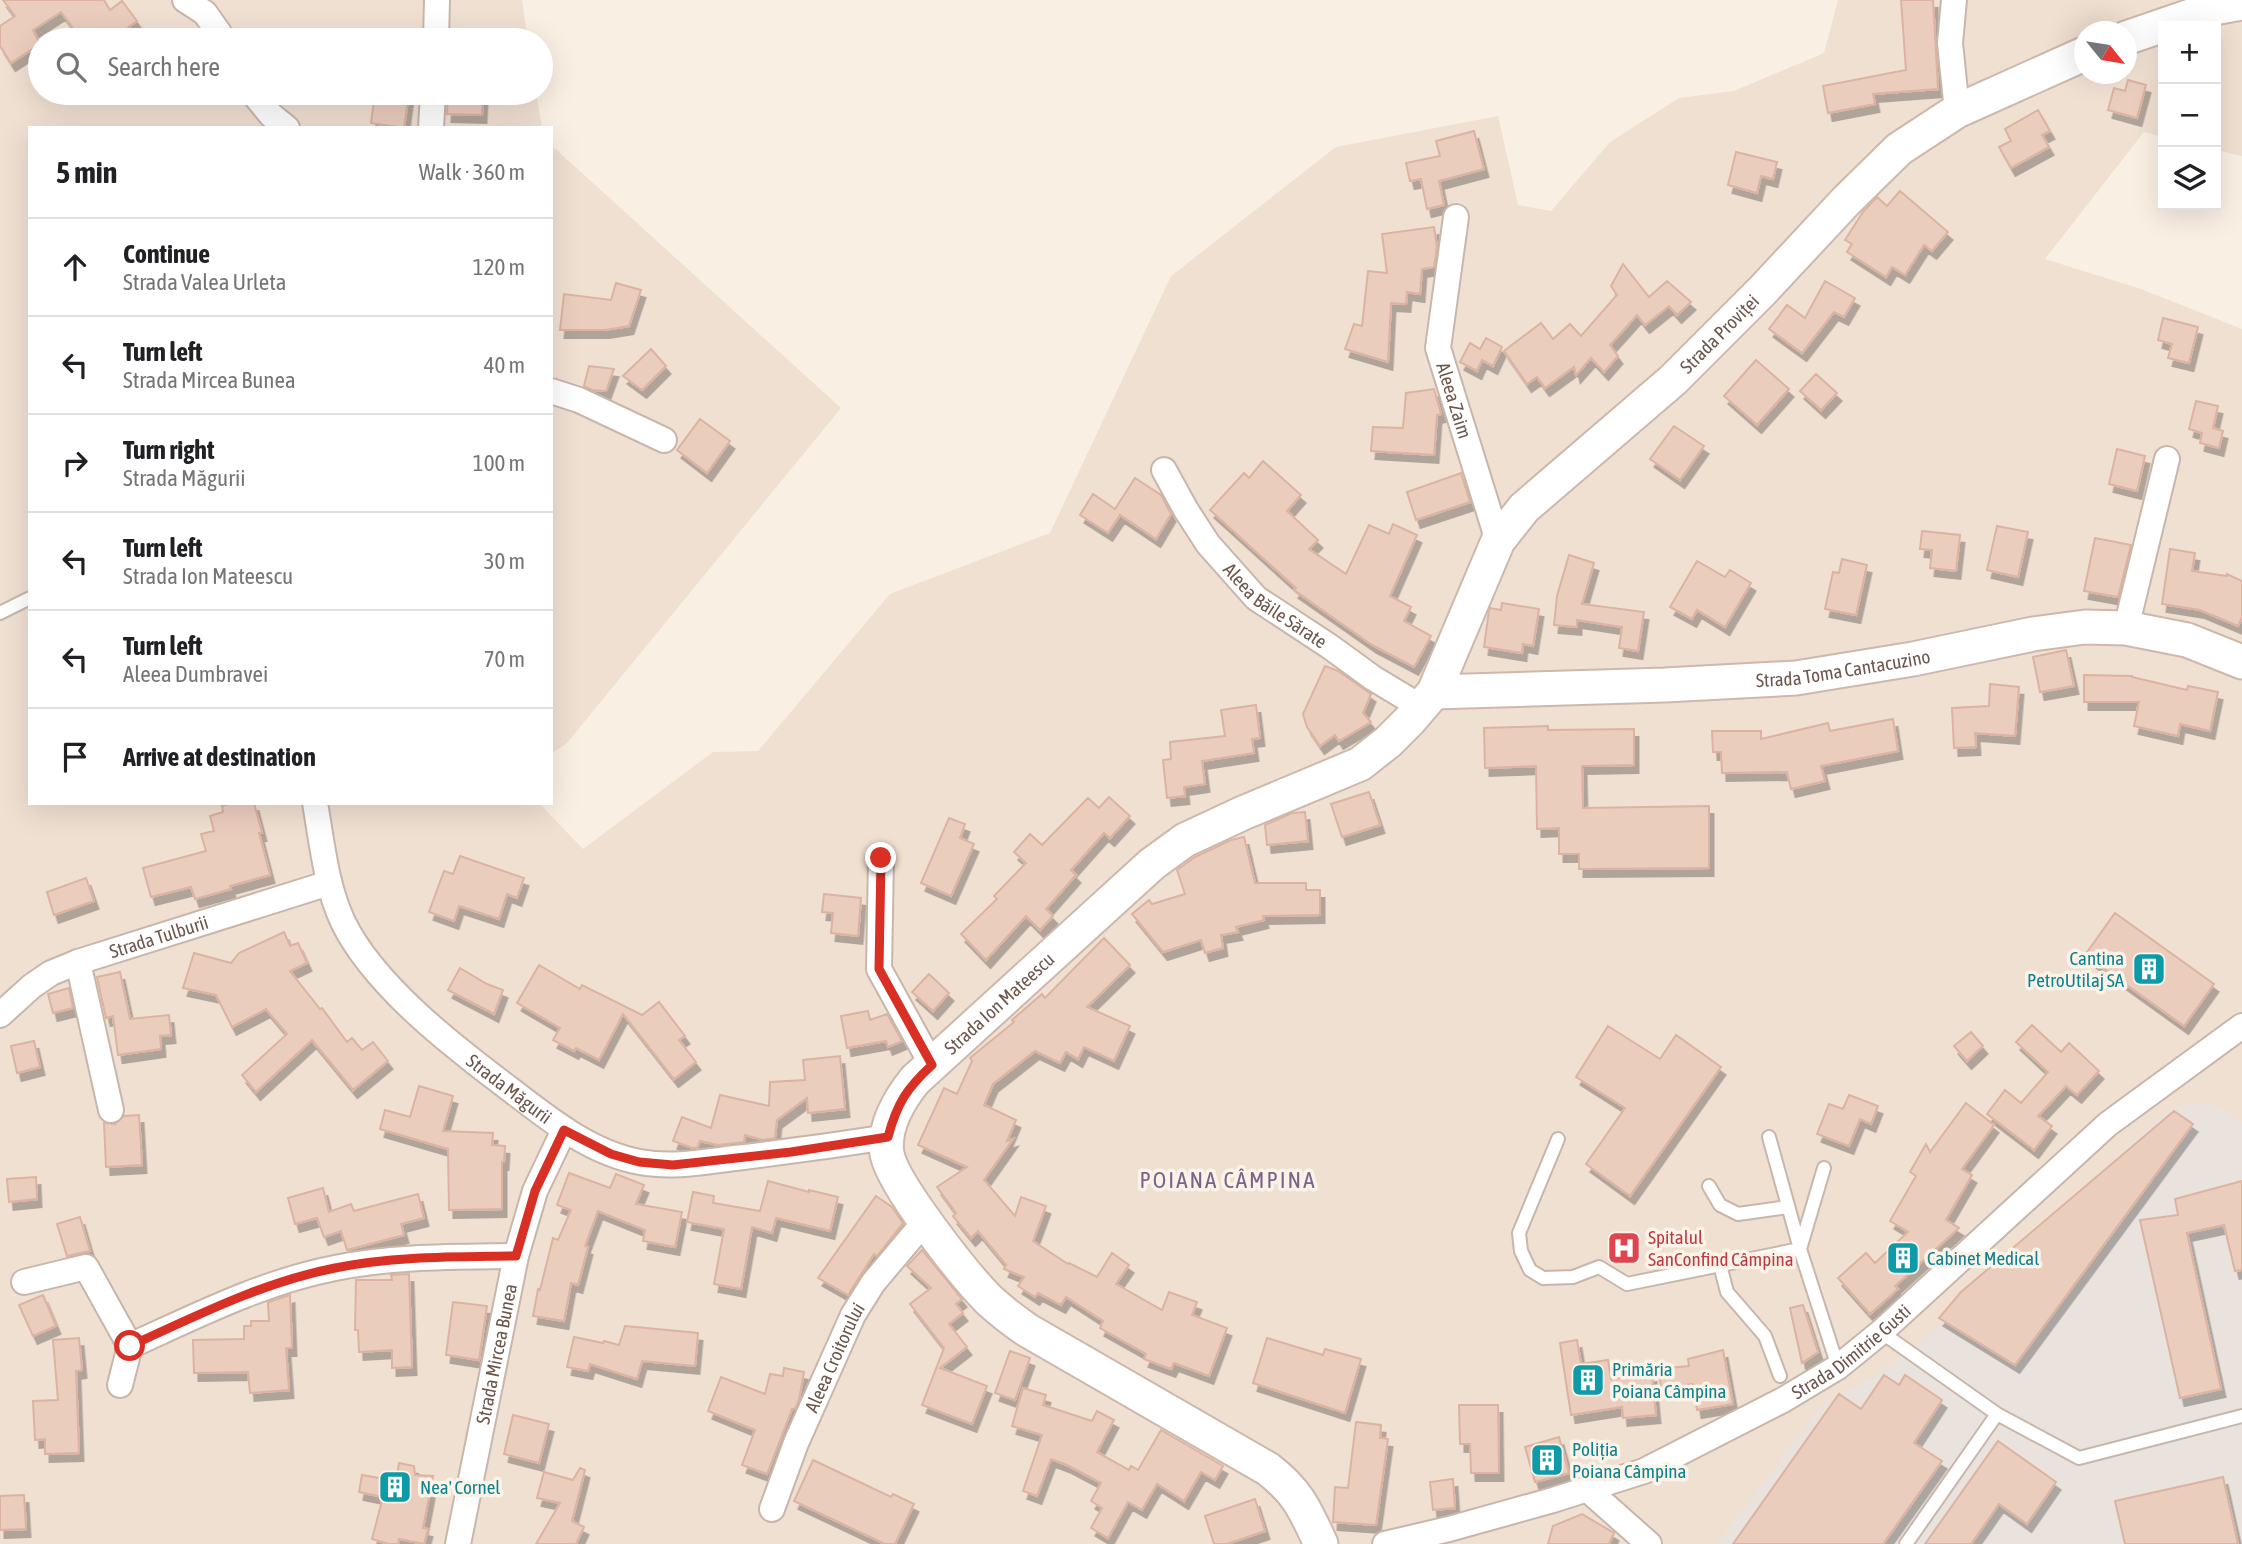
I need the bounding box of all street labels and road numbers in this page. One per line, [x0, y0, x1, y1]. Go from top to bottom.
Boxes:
street label: Strada Proviței [1675, 290, 1763, 378]
street label: Aleea Zaim [1432, 360, 1476, 441]
street label: Aleea Băile Sărate [1219, 558, 1331, 653]
street label: Strada Toma Cantacuzino [1755, 645, 1932, 691]
street label: Strada Tulburii [107, 911, 211, 962]
street label: Strada Ion Mateescu [940, 948, 1059, 1059]
street label: Strada Măgurii [462, 1049, 556, 1128]
street label: Strada Mircea Bunea [471, 1282, 521, 1426]
street label: Aleea Croitorului [800, 1298, 869, 1416]
street label: Strada Dimitrie Gusti [1788, 1300, 1915, 1403]

